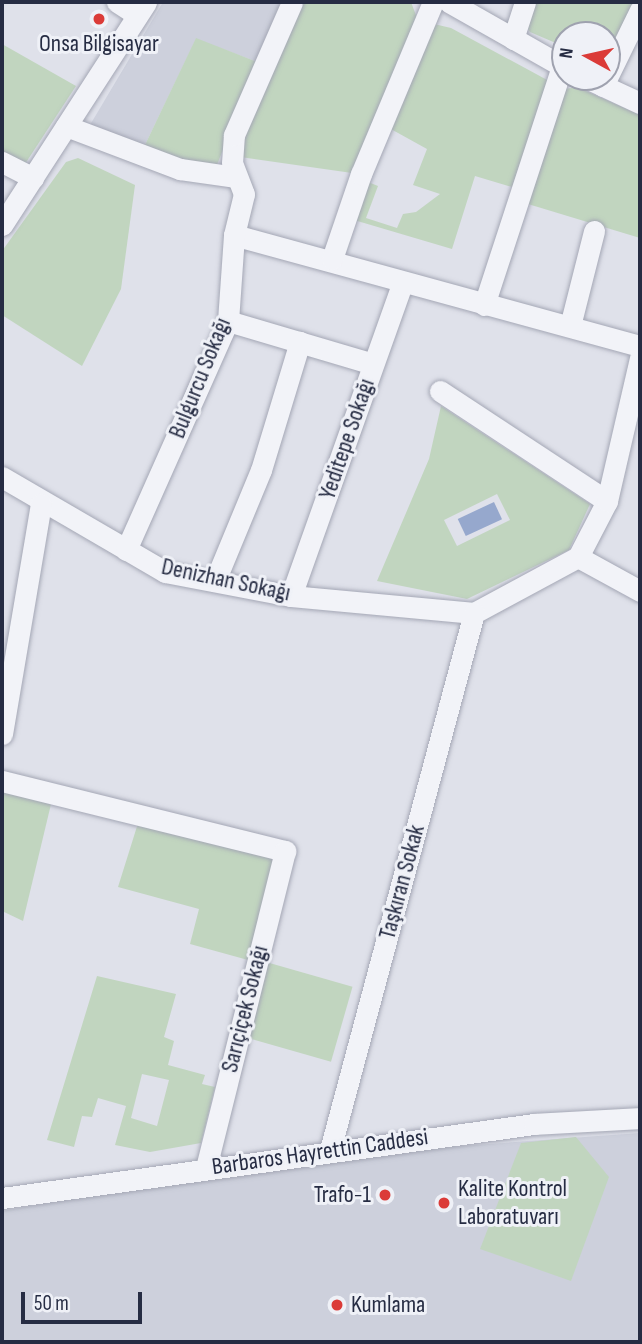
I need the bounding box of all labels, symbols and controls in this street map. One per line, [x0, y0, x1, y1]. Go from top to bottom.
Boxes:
marker: Onsa Bilgisayar [91, 11, 107, 27]
north arrow [551, 21, 621, 91]
place label: Onsa Bilgisayar [39, 30, 159, 58]
text: N [555, 47, 579, 60]
street label: Bulgurcu Sokağı [163, 314, 237, 442]
street label: Yeditepe Sokağı [313, 375, 381, 503]
street label: Denizhan Sokağı [159, 552, 293, 608]
street label: Taşkıran Sokak [373, 822, 431, 942]
street label: Sarıçiçek Sokağı [215, 943, 275, 1075]
street label: Barbaros Hayrettin Caddesi [210, 1123, 430, 1181]
place label: Kalite Kontrol Laboratuvarı [458, 1175, 567, 1231]
place label: Trafo-1 [314, 1181, 371, 1209]
marker: Trafo-1 [377, 1187, 393, 1203]
marker: Kalite Kontrol Laboratuvarı [436, 1195, 452, 1211]
scale bar [24, 1278, 145, 1322]
text: 50 m [34, 1291, 69, 1316]
place label: Kumlama [351, 1291, 425, 1319]
marker: Kumlama [329, 1297, 345, 1313]

